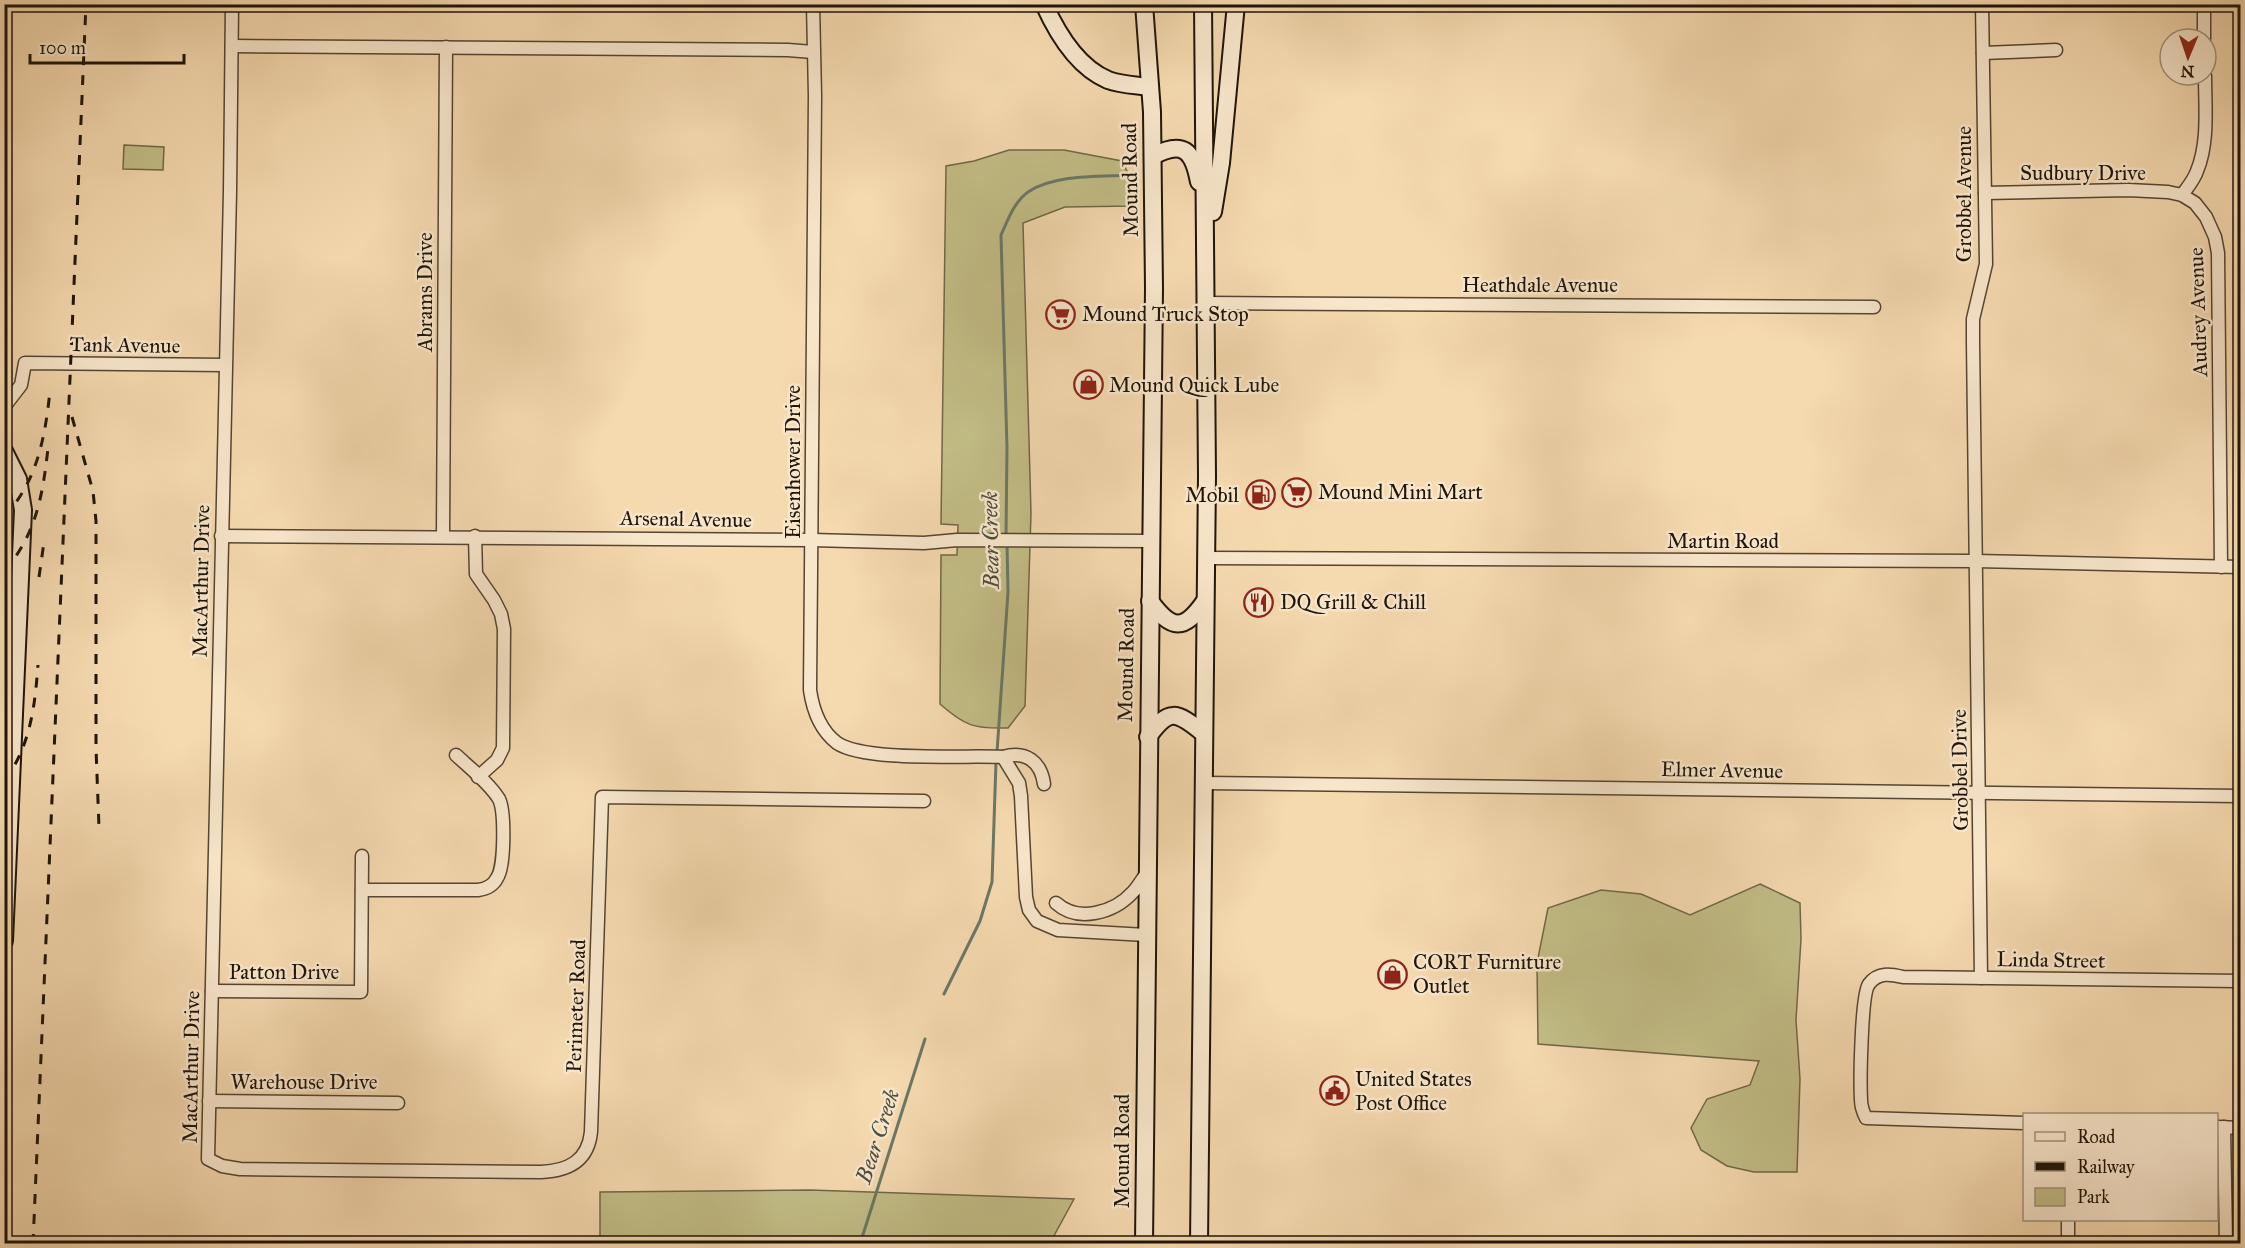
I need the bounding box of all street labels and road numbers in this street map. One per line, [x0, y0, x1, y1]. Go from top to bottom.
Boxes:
street label: Mound Road [1116, 122, 1144, 237]
street label: Grobbel Avenue [1951, 126, 1977, 262]
street label: Sudbury Drive [2020, 160, 2146, 186]
street label: Abrams Drive [412, 232, 438, 353]
street label: Audrey Avenue [2183, 247, 2213, 378]
street label: Heathdale Avenue [1462, 272, 1618, 298]
street label: Tank Avenue [69, 331, 181, 359]
street label: Eisenhower Drive [780, 385, 806, 539]
street label: MacArthur Drive [187, 504, 215, 658]
street label: Arsenal Avenue [619, 505, 752, 533]
street label: Martin Road [1667, 528, 1780, 554]
street label: Mound Road [1112, 607, 1140, 722]
street label: Grobbel Drive [1946, 709, 1974, 831]
street label: Elmer Avenue [1661, 756, 1784, 784]
street label: Perimeter Road [561, 938, 591, 1073]
street label: Linda Street [1996, 946, 2106, 974]
street label: Patton Drive [229, 959, 340, 985]
street label: MacArthur Drive [177, 990, 205, 1144]
street label: Warehouse Drive [230, 1069, 378, 1095]
street label: Mound Road [1109, 1093, 1135, 1208]

